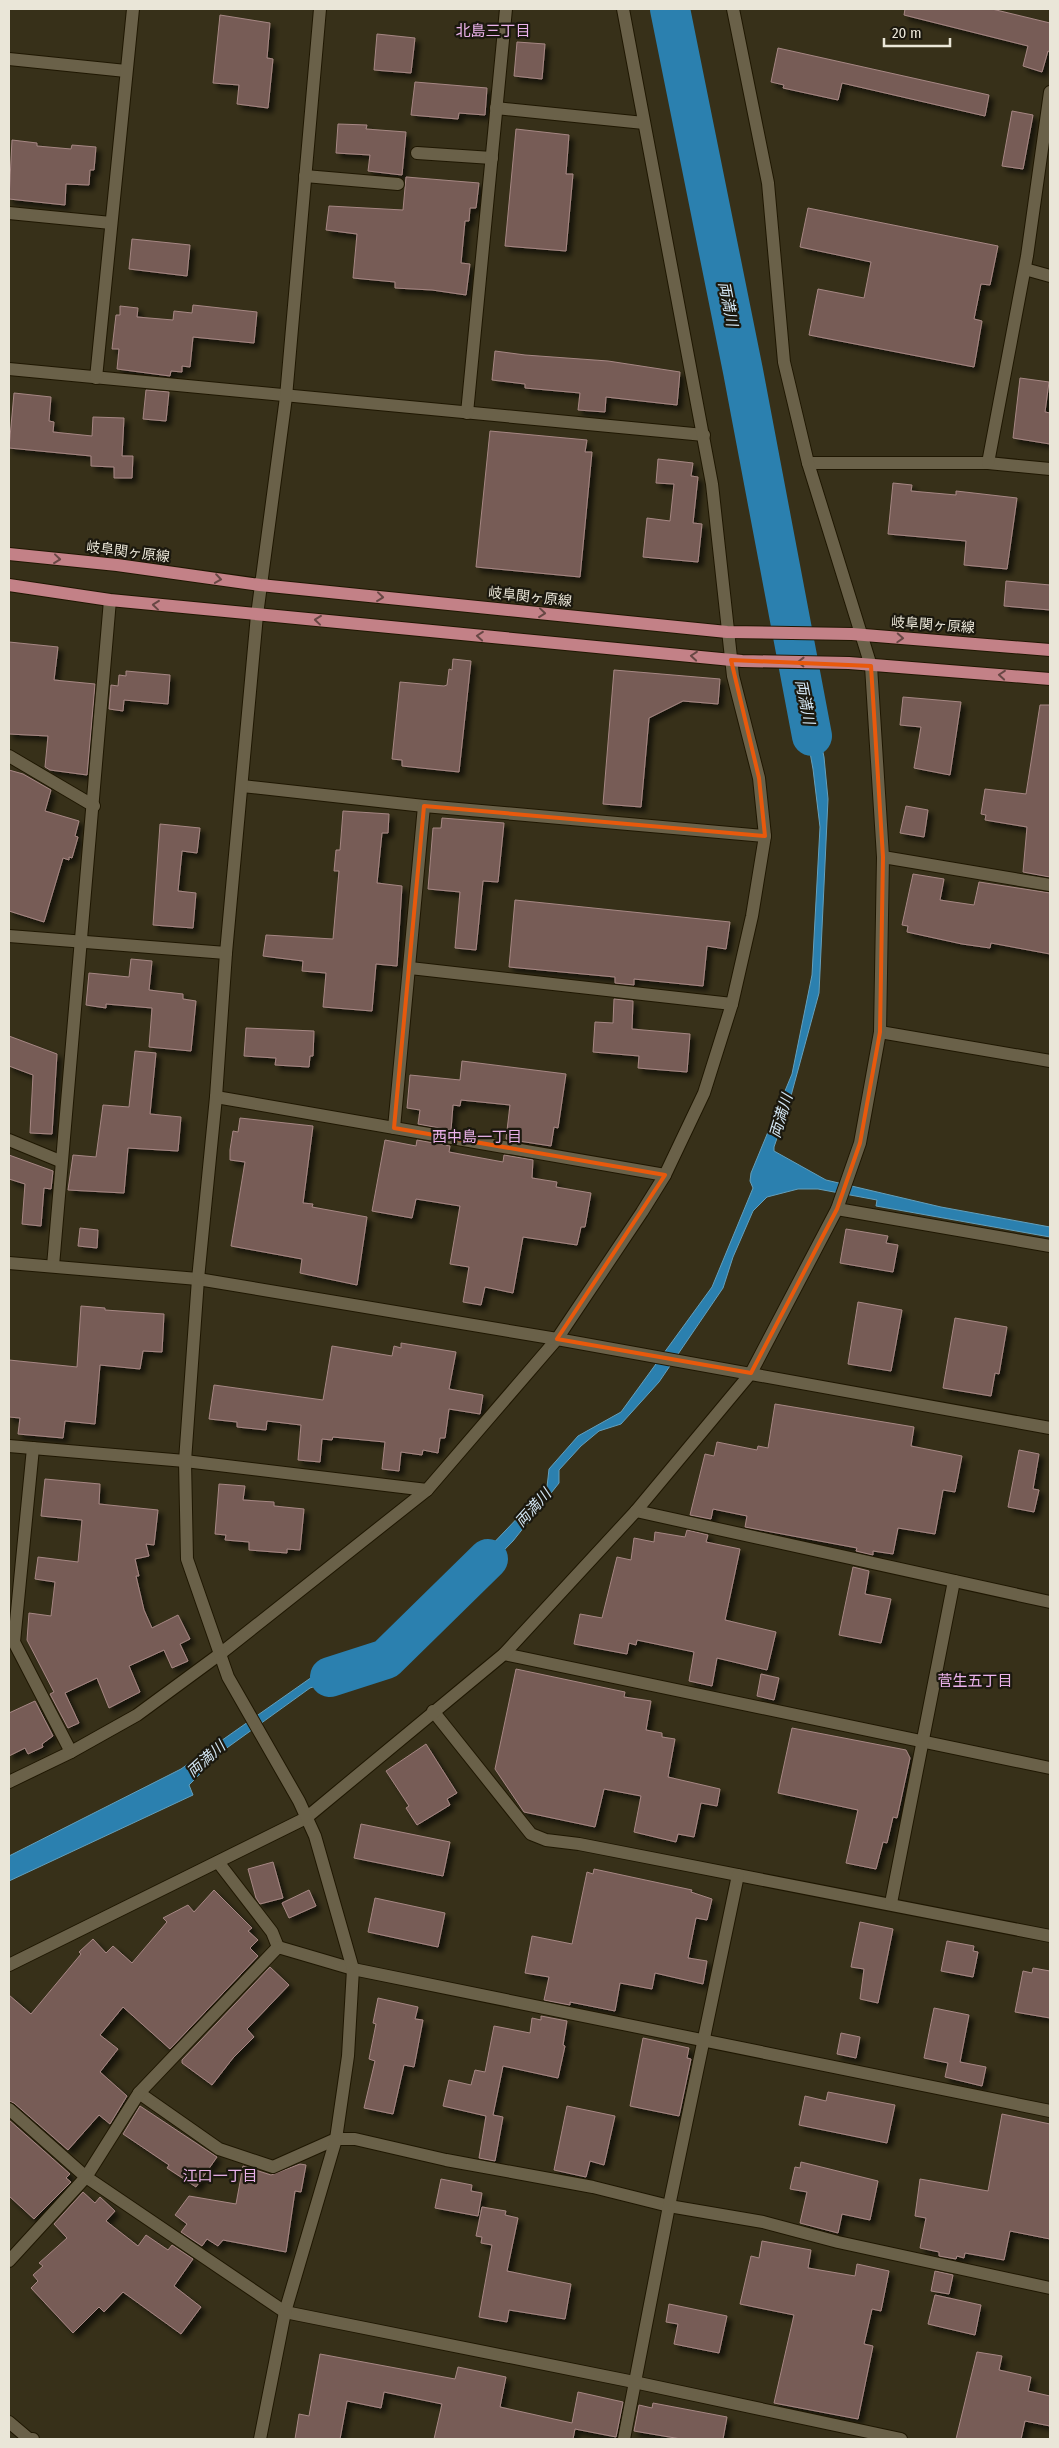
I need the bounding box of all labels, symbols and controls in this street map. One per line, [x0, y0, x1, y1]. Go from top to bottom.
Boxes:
scale bar [884, 15, 950, 47]
district label: 北島三丁目 [455, 22, 531, 40]
text: 20 m [892, 24, 922, 42]
water label: 両満川 [715, 280, 742, 330]
street label: 岐阜関ヶ原線 [85, 538, 171, 566]
one-way arrow [54, 553, 62, 564]
one-way arrow [214, 574, 223, 584]
street label: 岐阜関ヶ原線 [487, 584, 573, 610]
one-way arrow [376, 591, 384, 602]
one-way arrow [152, 599, 160, 610]
one-way arrow [538, 607, 546, 618]
street label: 岐阜関ヶ原線 [891, 614, 975, 636]
one-way arrow [314, 615, 322, 626]
one-way arrow [475, 631, 483, 642]
one-way arrow [896, 633, 904, 644]
one-way arrow [690, 651, 698, 662]
one-way arrow [796, 657, 804, 667]
one-way arrow [997, 669, 1005, 680]
water label: 両満川 [792, 678, 819, 728]
water label: 両満川 [766, 1090, 797, 1140]
district label: 西中島一丁目 [432, 1128, 522, 1146]
water label: 両満川 [511, 1484, 556, 1531]
district label: 菅生五丁目 [937, 1672, 1013, 1690]
water label: 両満川 [183, 1736, 230, 1781]
district label: 江口一丁目 [182, 2167, 258, 2185]

